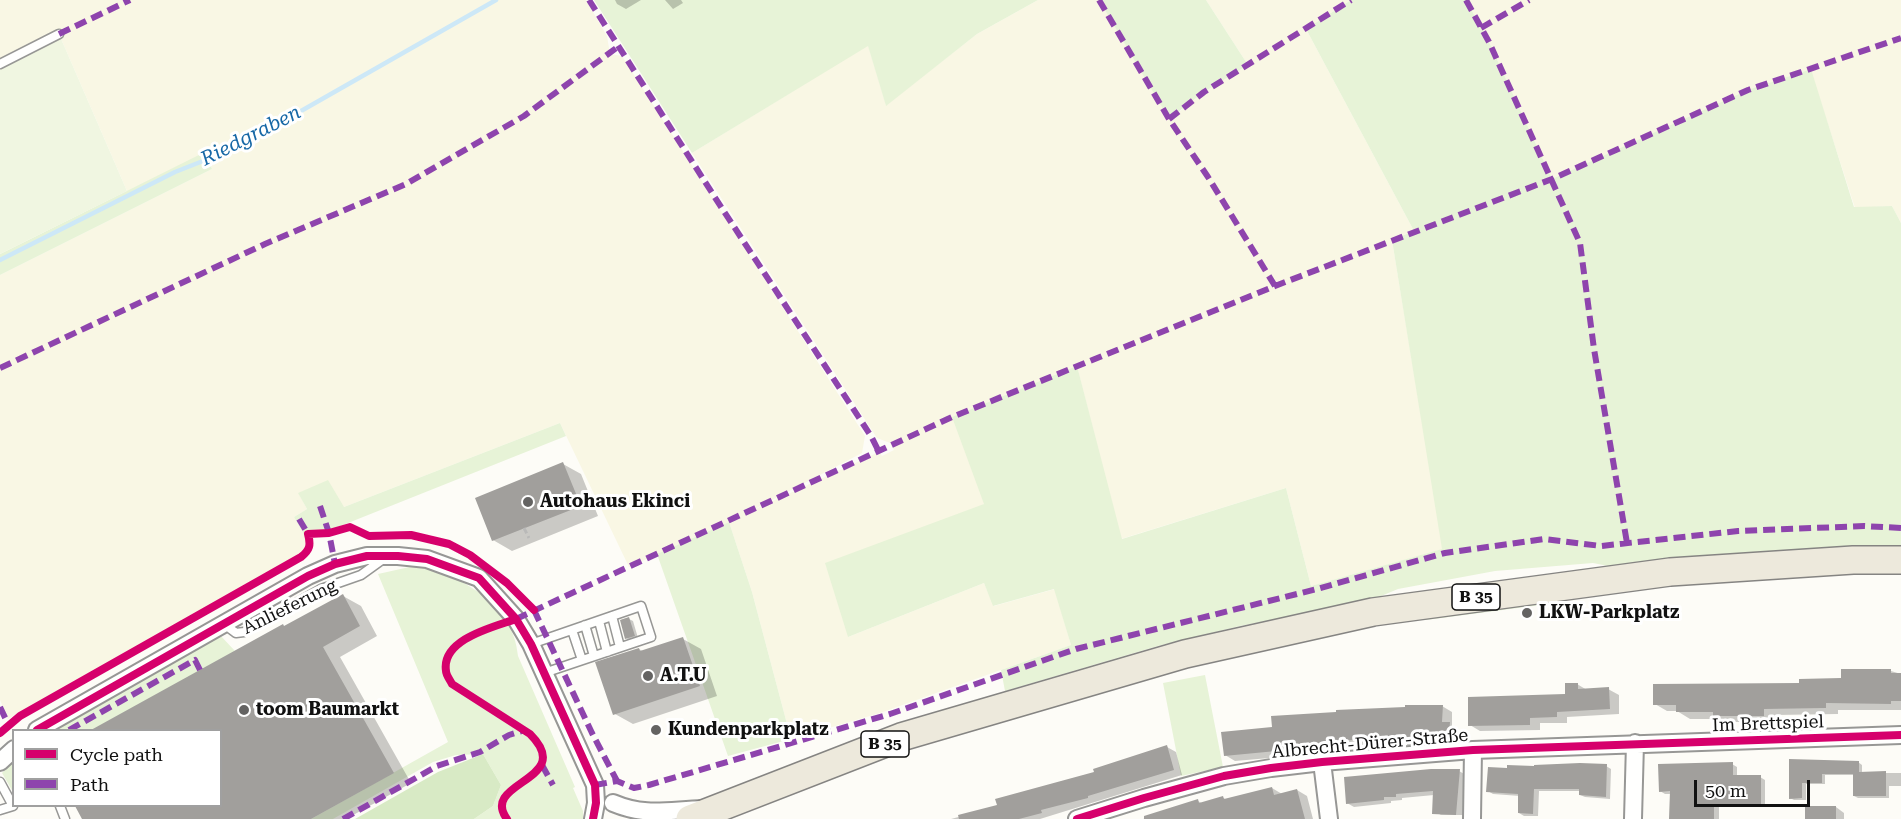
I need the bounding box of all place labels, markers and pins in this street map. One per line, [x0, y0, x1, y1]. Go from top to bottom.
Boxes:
place label: Autohaus Ekinci [540, 491, 690, 513]
marker: Autohaus Ekinci [521, 495, 535, 509]
place label: LKW-Parkplatz [1539, 602, 1679, 624]
marker: LKW-Parkplatz [1520, 606, 1534, 620]
place label: A.T.U [660, 665, 707, 687]
marker: A.T.U [641, 669, 655, 683]
place label: toom Baumarkt [256, 699, 399, 721]
marker: toom Baumarkt [237, 703, 251, 717]
place label: Kundenparkplatz [668, 719, 828, 741]
marker: Kundenparkplatz [649, 723, 663, 737]

